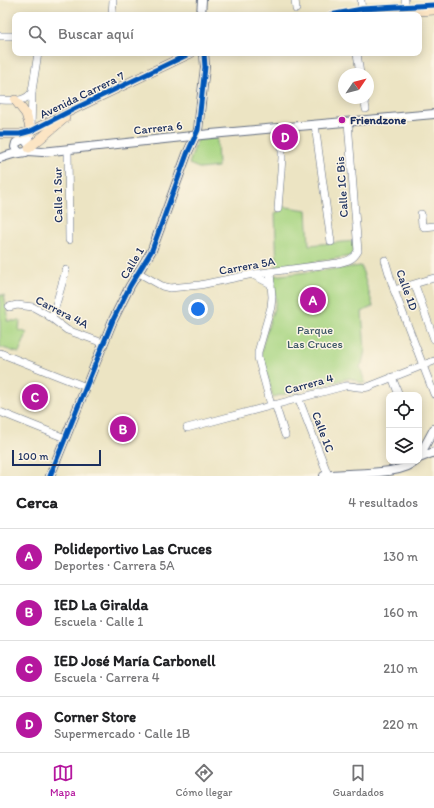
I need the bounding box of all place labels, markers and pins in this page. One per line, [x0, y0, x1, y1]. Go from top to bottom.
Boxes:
place label: Friendzone [350, 113, 407, 127]
marker: Friendzone [337, 115, 347, 125]
pin: D [272, 122, 298, 152]
pin: A [300, 285, 326, 315]
pin: C [22, 382, 48, 412]
pin: B [110, 414, 136, 444]

